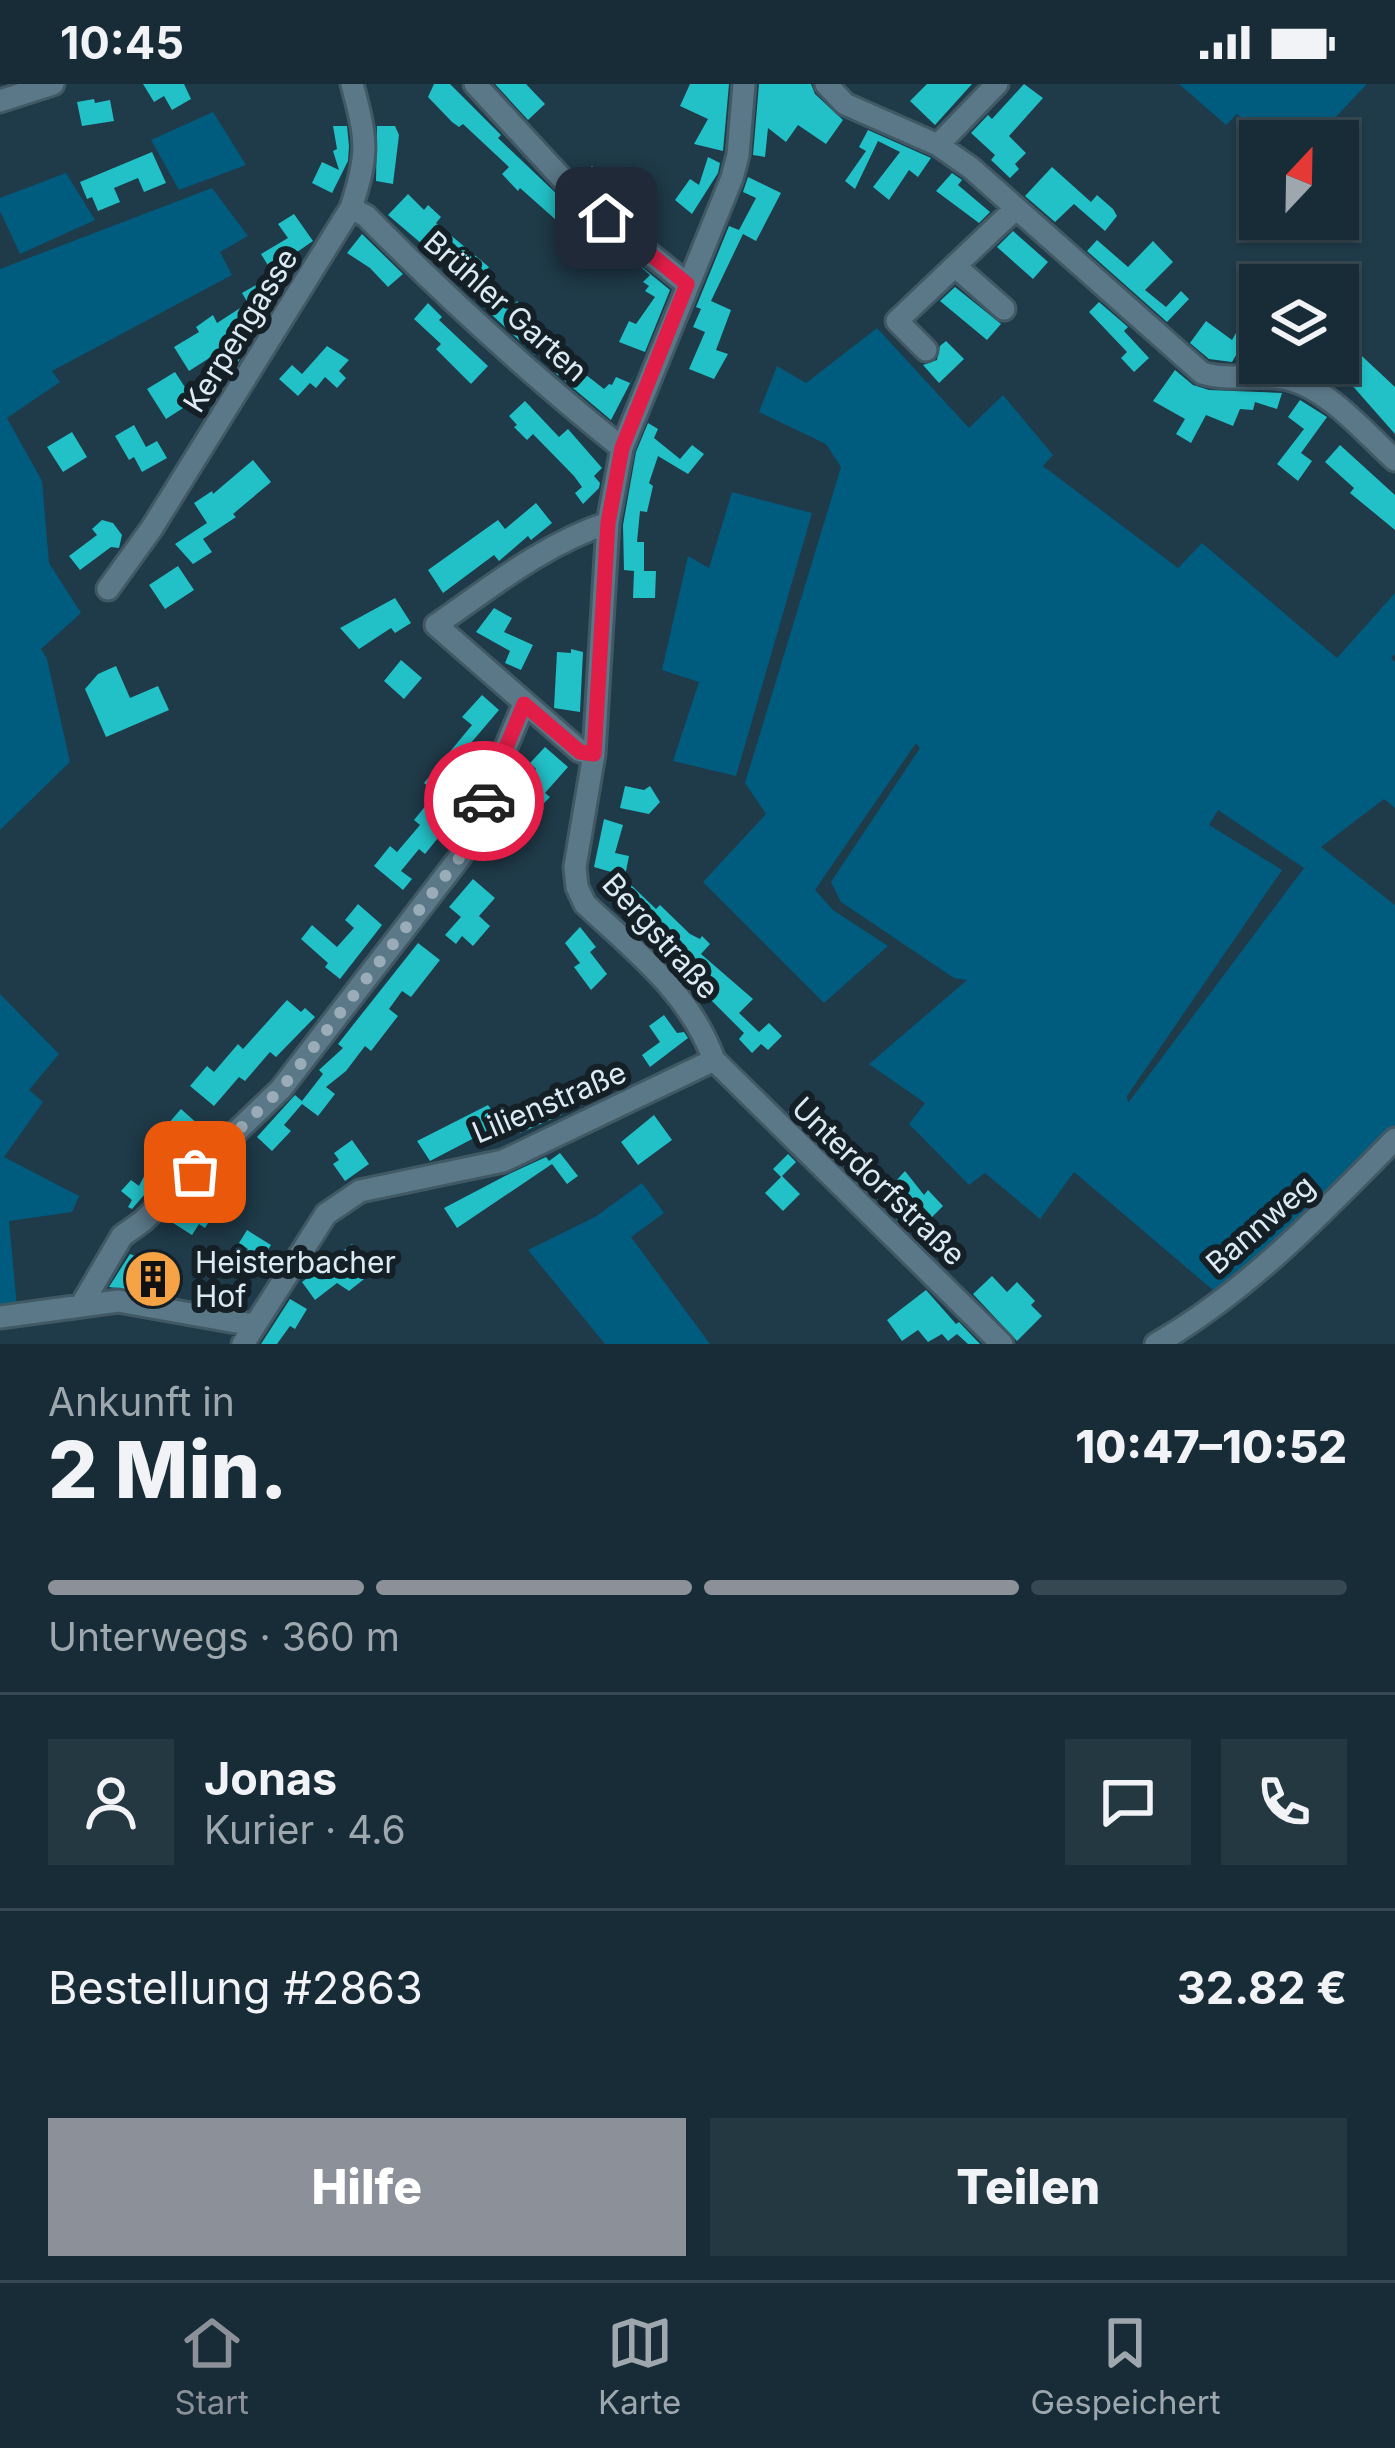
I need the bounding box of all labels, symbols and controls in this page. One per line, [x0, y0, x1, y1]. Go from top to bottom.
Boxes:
text: 10:45 [60, 15, 184, 70]
north arrow [1239, 120, 1359, 240]
map controls [1239, 120, 1359, 384]
pin [555, 167, 657, 269]
icon: home [573, 185, 639, 251]
street label: Brühler Garten [417, 223, 595, 389]
street label: Kerpengasse [175, 242, 305, 418]
button: layers [1239, 264, 1359, 384]
courier [424, 741, 544, 861]
icon: car [451, 768, 517, 834]
street label: Bergstraße [595, 866, 727, 1006]
street label: Lilienstraße [467, 1053, 631, 1151]
street label: Unterdorfstraße [785, 1089, 973, 1273]
pin [144, 1121, 246, 1223]
icon: bag [162, 1139, 228, 1205]
street label: Bannweg [1198, 1167, 1322, 1281]
place label: Heisterbacher Hof [195, 1244, 396, 1314]
building icon: Heisterbacher Hof [122, 1248, 184, 1310]
text: Ankunft in [48, 1378, 235, 1425]
text: 10:47–10:52 [1075, 1419, 1347, 1474]
text: 2 Min. [48, 1422, 288, 1517]
text: Unterwegs · 360 m [48, 1613, 400, 1660]
button: person [48, 1739, 174, 1865]
button: chat [1065, 1739, 1191, 1865]
button: phone [1221, 1739, 1347, 1865]
text: Jonas [204, 1751, 337, 1806]
text: Kurier · 4.6 [204, 1806, 406, 1853]
text: Bestellung #2863 [48, 1960, 423, 2015]
text: 32.82 € [1177, 1960, 1347, 2015]
button: Hilfe [48, 2118, 686, 2256]
button: Teilen [710, 2118, 1347, 2256]
tab: Start [175, 2310, 249, 2422]
tab: Karte [598, 2310, 681, 2422]
tab: Gespeichert [1030, 2310, 1220, 2422]

